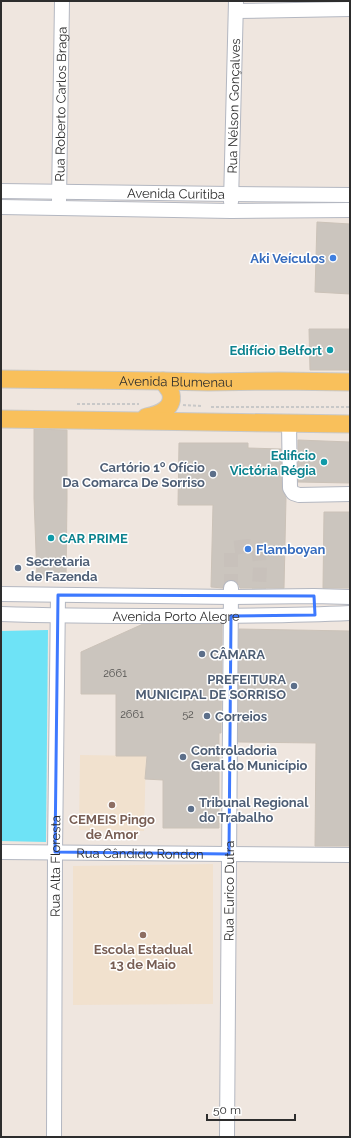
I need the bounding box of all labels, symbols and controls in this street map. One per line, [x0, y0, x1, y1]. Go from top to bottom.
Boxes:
street label: Rua Roberto Carlos Braga [52, 26, 69, 182]
street label: Rua Nélson Gonçalves [224, 38, 243, 174]
street label: Avenida Curitiba [127, 185, 225, 201]
place label: Aki Veículos [250, 251, 326, 266]
marker: Aki Veículos [328, 253, 338, 263]
place label: Edifício Belfort [230, 343, 322, 358]
marker: Edifício Belfort [325, 345, 335, 355]
street label: Avenida Blumenau [119, 373, 233, 390]
place label: Edificio Victória Régia [230, 448, 317, 478]
marker: Edificio Victória Régia [319, 457, 329, 467]
place label: Cartório 1º Ofício Da Comarca De Sorriso [62, 460, 205, 490]
marker: Cartório 1º Ofício Da Comarca De Sorriso [208, 469, 218, 479]
place label: CAR PRIME [59, 531, 128, 546]
marker: CAR PRIME [46, 533, 56, 543]
place label: Flamboyan [256, 542, 325, 557]
marker: Flamboyan [243, 544, 253, 554]
place label: Secretaria de Fazenda [26, 554, 98, 584]
marker: Secretaria de Fazenda [13, 563, 23, 573]
street label: Avenida Porto Alegre [112, 608, 240, 624]
place label: CÂMARA [210, 647, 265, 662]
marker: CÂMARA [197, 649, 207, 659]
house number: 2661 [103, 667, 127, 680]
place label: PREFEITURA MUNICIPAL DE SORRISO [135, 672, 286, 702]
marker: PREFEITURA MUNICIPAL DE SORRISO [289, 681, 299, 691]
house number: 2661 [120, 708, 144, 721]
house number: 52 [182, 708, 194, 721]
place label: Correios [215, 709, 268, 724]
marker: Correios [202, 711, 212, 721]
place label: Controladoria Geral do Município [191, 743, 308, 773]
marker: Controladoria Geral do Município [178, 752, 188, 762]
place label: Tribunal Regional do Trabalho [199, 795, 309, 825]
marker: CEMEIS Pingo de Amor [107, 800, 117, 810]
marker: Tribunal Regional do Trabalho [186, 804, 196, 814]
place label: CEMEIS Pingo de Amor [69, 812, 155, 842]
street label: Rua Alta Floresta [47, 815, 63, 917]
street label: Rua Eurico Dutra [221, 841, 237, 941]
street label: Rua Cândido Rondon [76, 845, 204, 861]
marker: Escola Estadual 13 de Maio [138, 930, 148, 940]
place label: Escola Estadual 13 de Maio [94, 942, 193, 972]
scale bar [207, 1096, 295, 1122]
text: 50 m [213, 1103, 241, 1117]

